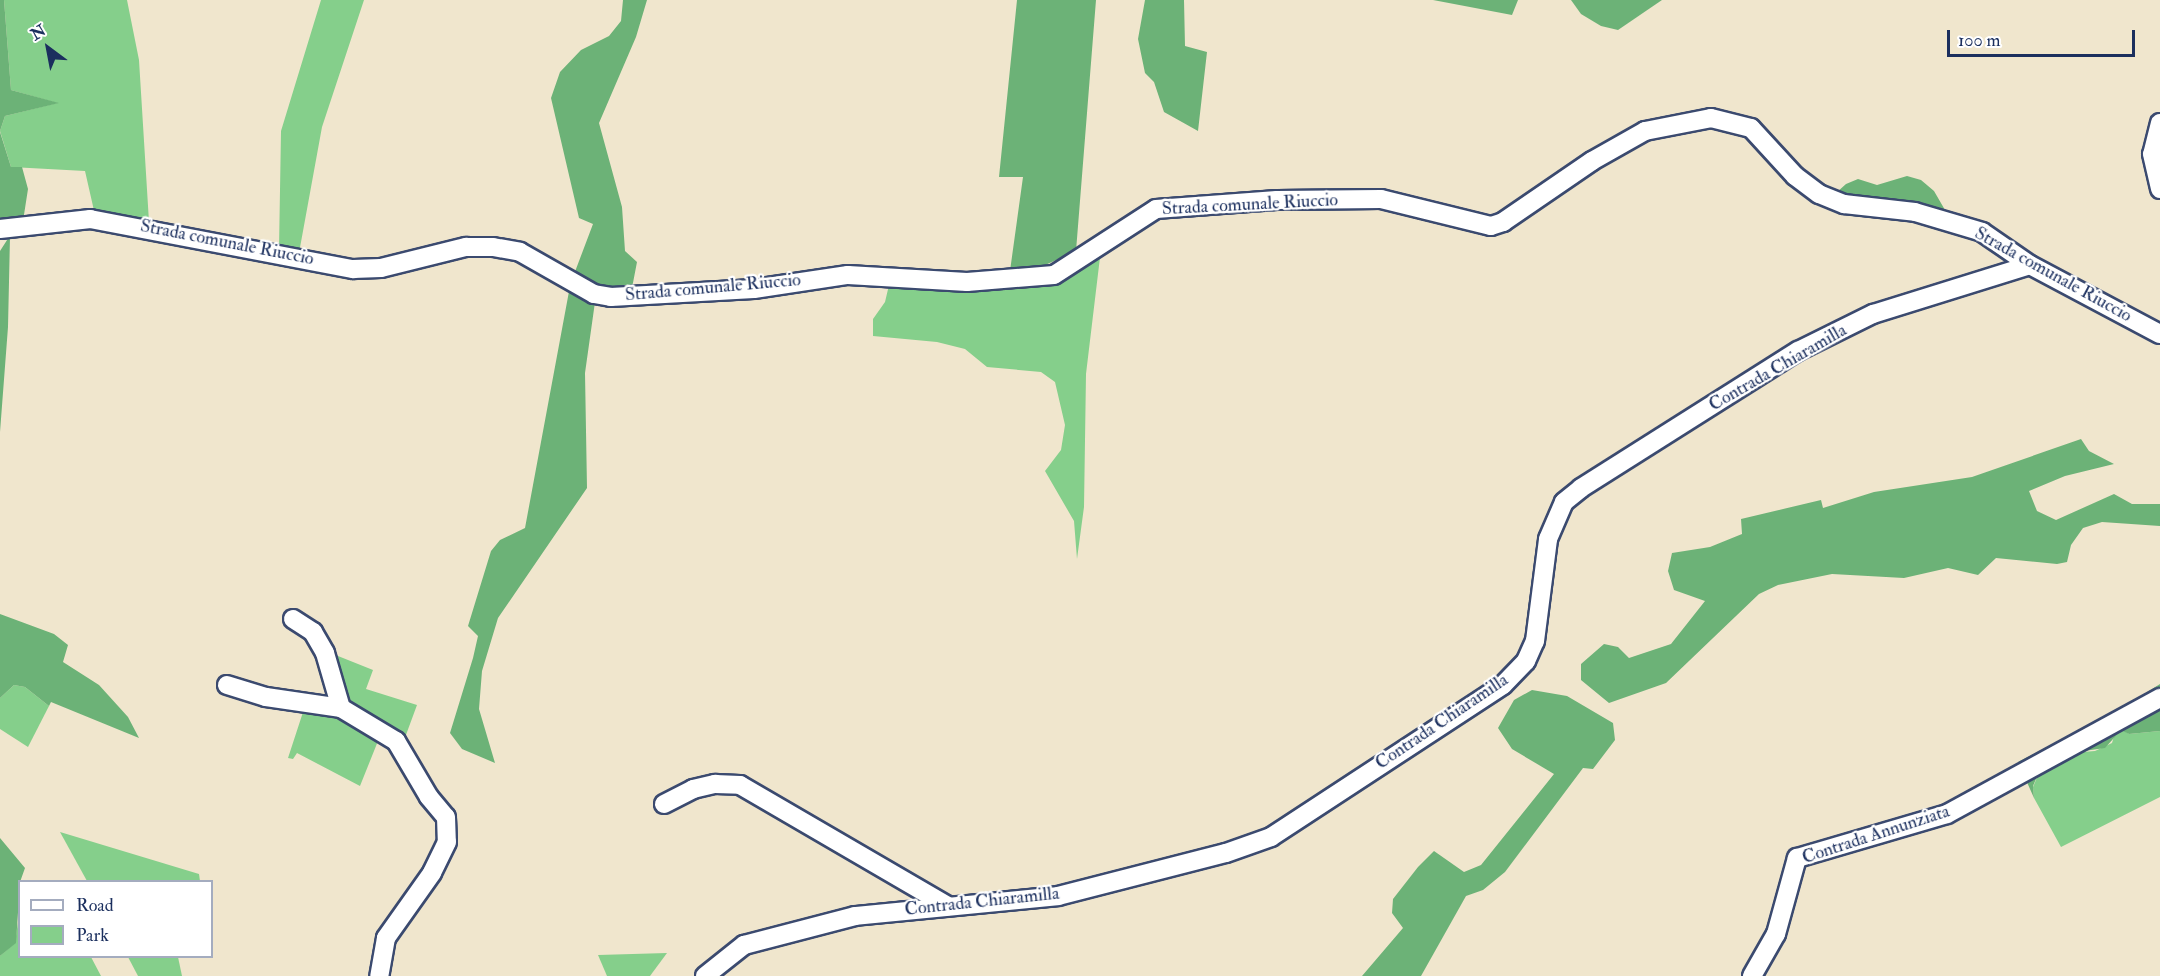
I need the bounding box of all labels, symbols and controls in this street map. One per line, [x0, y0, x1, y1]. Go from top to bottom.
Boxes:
north arrow [18, 18, 78, 78]
scale bar [1950, 18, 2138, 56]
text: N [27, 20, 50, 45]
text: 100 m [1958, 29, 2001, 52]
street label: Strada comunale Riuccio [1161, 190, 1339, 220]
street label: Strada comunale Riuccio [138, 216, 316, 270]
street label: Strada comunale Riuccio [1971, 223, 2135, 327]
street label: Strada comunale Riuccio [624, 270, 802, 306]
street label: Contrada Chiaramilla [1705, 320, 1851, 416]
street label: Contrada Chiaramilla [1372, 670, 1512, 774]
street label: Contrada Annunziata [1800, 801, 1952, 869]
legend [18, 880, 213, 958]
street label: Contrada Chiaramilla [904, 883, 1060, 921]
text: Road [76, 894, 114, 917]
text: Park [76, 924, 109, 947]

